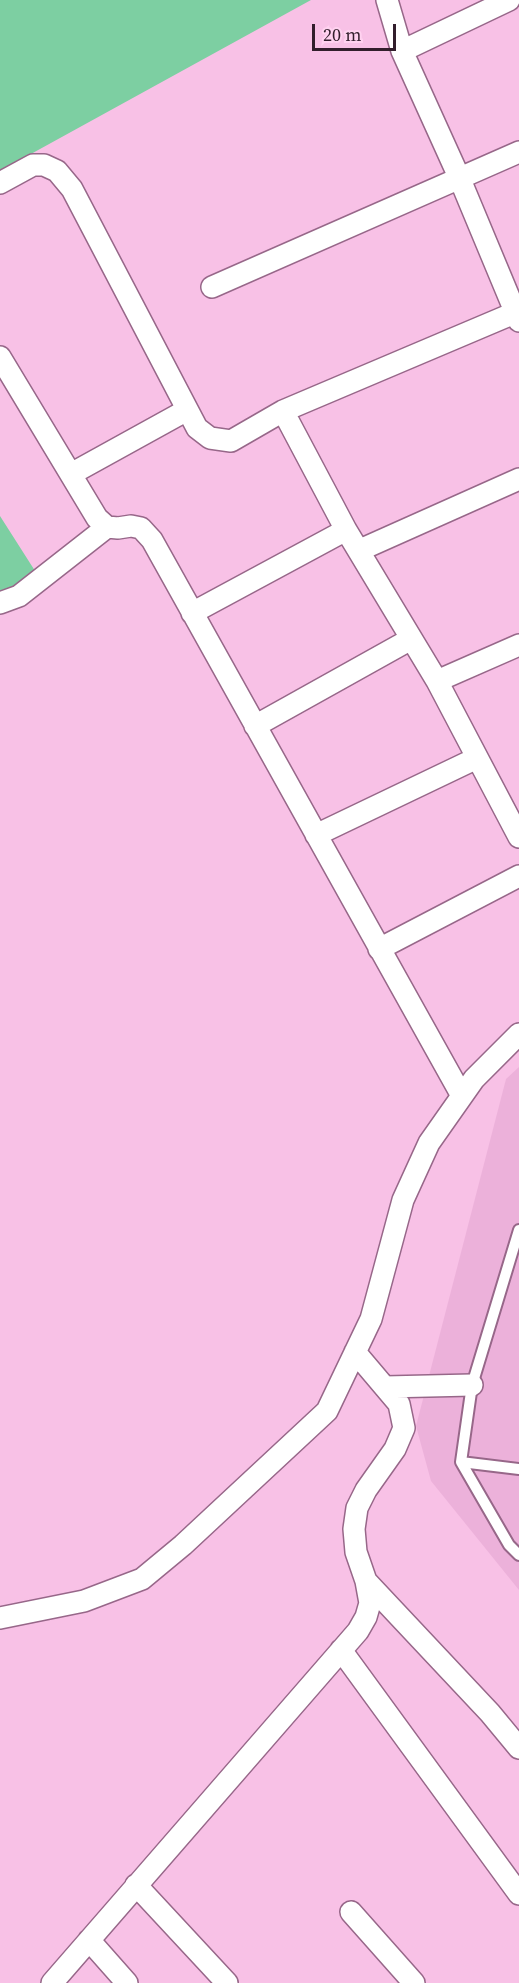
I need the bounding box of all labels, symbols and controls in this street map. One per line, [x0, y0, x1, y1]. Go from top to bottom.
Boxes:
scale bar [315, 12, 399, 50]
text: 20 m [323, 22, 361, 47]

